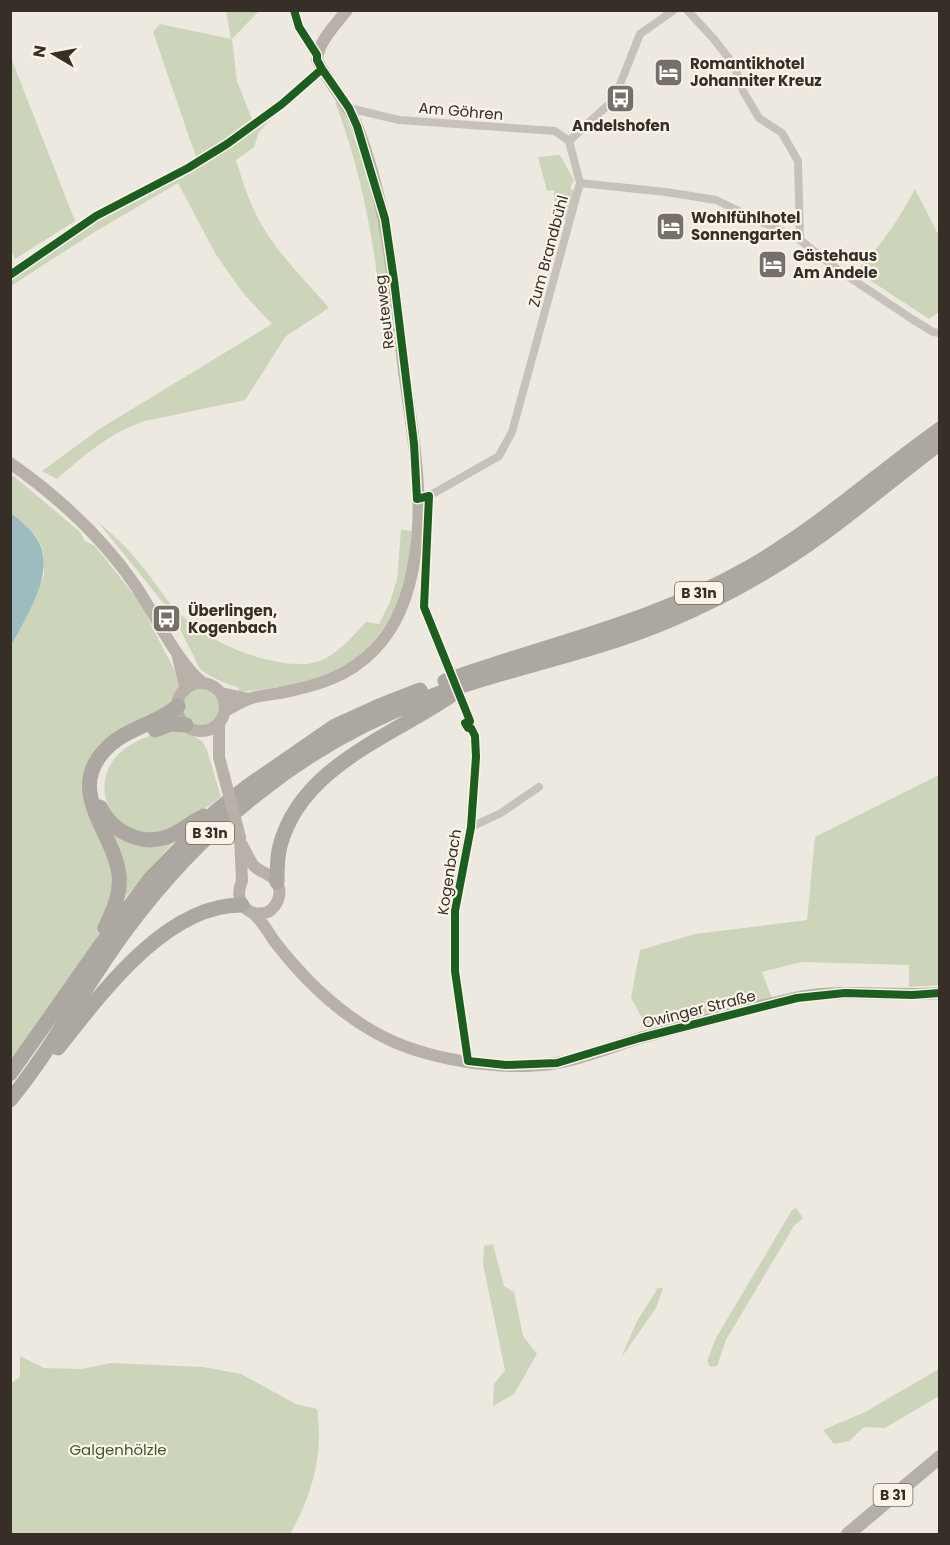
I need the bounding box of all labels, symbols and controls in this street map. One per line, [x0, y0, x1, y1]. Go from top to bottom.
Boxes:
north arrow [24, 24, 84, 84]
text: N [27, 44, 52, 59]
place label: Romantikhotel Johanniter Kreuz [690, 53, 822, 91]
hotel icon: Romantikhotel Johanniter Kreuz [653, 56, 685, 88]
bus stop icon: Andelshofen [605, 82, 637, 114]
street label: Am Göhren [418, 97, 504, 125]
place label: Andelshofen [572, 115, 670, 136]
street label: Zum Brandbühl [523, 193, 573, 309]
place label: Wohlfühlhotel Sonnengarten [691, 207, 802, 245]
hotel icon: Wohlfühlhotel Sonnengarten [654, 210, 686, 242]
place label: Gästehaus Am Andele [793, 245, 877, 283]
hotel icon: Gästehaus Am Andele [756, 248, 788, 280]
street label: Reuteweg [369, 274, 399, 350]
road number: B 31n [675, 582, 723, 604]
place label: Überlingen, Kogenbach [188, 600, 277, 638]
bus stop icon: Überlingen, Kogenbach [151, 603, 183, 635]
road number: B 31n [186, 822, 234, 844]
street label: Kogenbach [432, 828, 466, 916]
street label: Owinger Straße [640, 985, 758, 1033]
park label: Galgenhölzle [69, 1439, 167, 1460]
road number: B 31 [874, 1484, 912, 1506]

